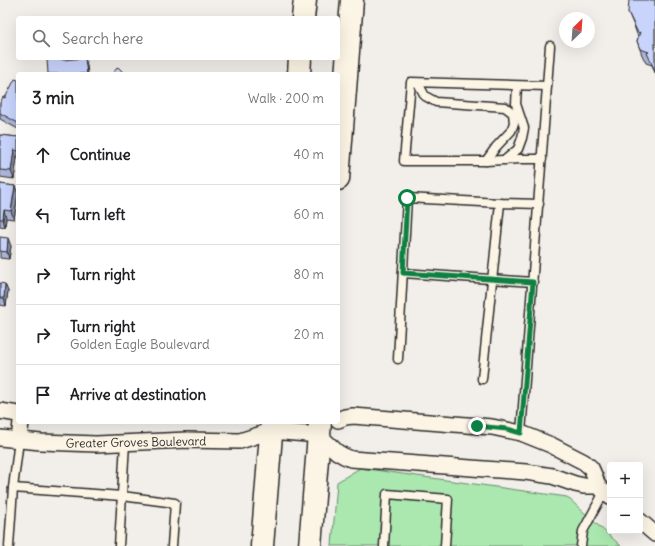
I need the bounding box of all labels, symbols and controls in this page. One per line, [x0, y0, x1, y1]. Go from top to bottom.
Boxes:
north arrow [559, 12, 595, 48]
search box [16, 16, 340, 60]
icon: search [30, 27, 52, 49]
text: Search here [62, 29, 143, 48]
text: 3 min [32, 87, 74, 109]
text: Walk · 200 m [248, 90, 324, 107]
icon: ahead [32, 144, 54, 166]
text: Continue [70, 145, 131, 164]
text: 40 m [293, 146, 324, 163]
route start [398, 189, 416, 207]
icon: left [32, 204, 54, 226]
text: Turn left [70, 205, 125, 224]
text: 60 m [293, 206, 324, 223]
icon: right [32, 264, 54, 286]
text: Turn right [70, 265, 135, 284]
text: 80 m [293, 266, 324, 283]
text: Turn right [70, 317, 135, 336]
icon: right [32, 324, 54, 346]
text: 20 m [294, 326, 324, 343]
text: Golden Eagle Boulevard [70, 336, 210, 353]
icon: arrive [32, 384, 54, 406]
text: Arrive at destination [70, 385, 206, 404]
route end [468, 417, 486, 435]
street label: Greater Groves Boulevard [66, 433, 206, 451]
map controls [607, 462, 643, 534]
button: + [607, 462, 643, 498]
button: − [607, 498, 643, 534]

